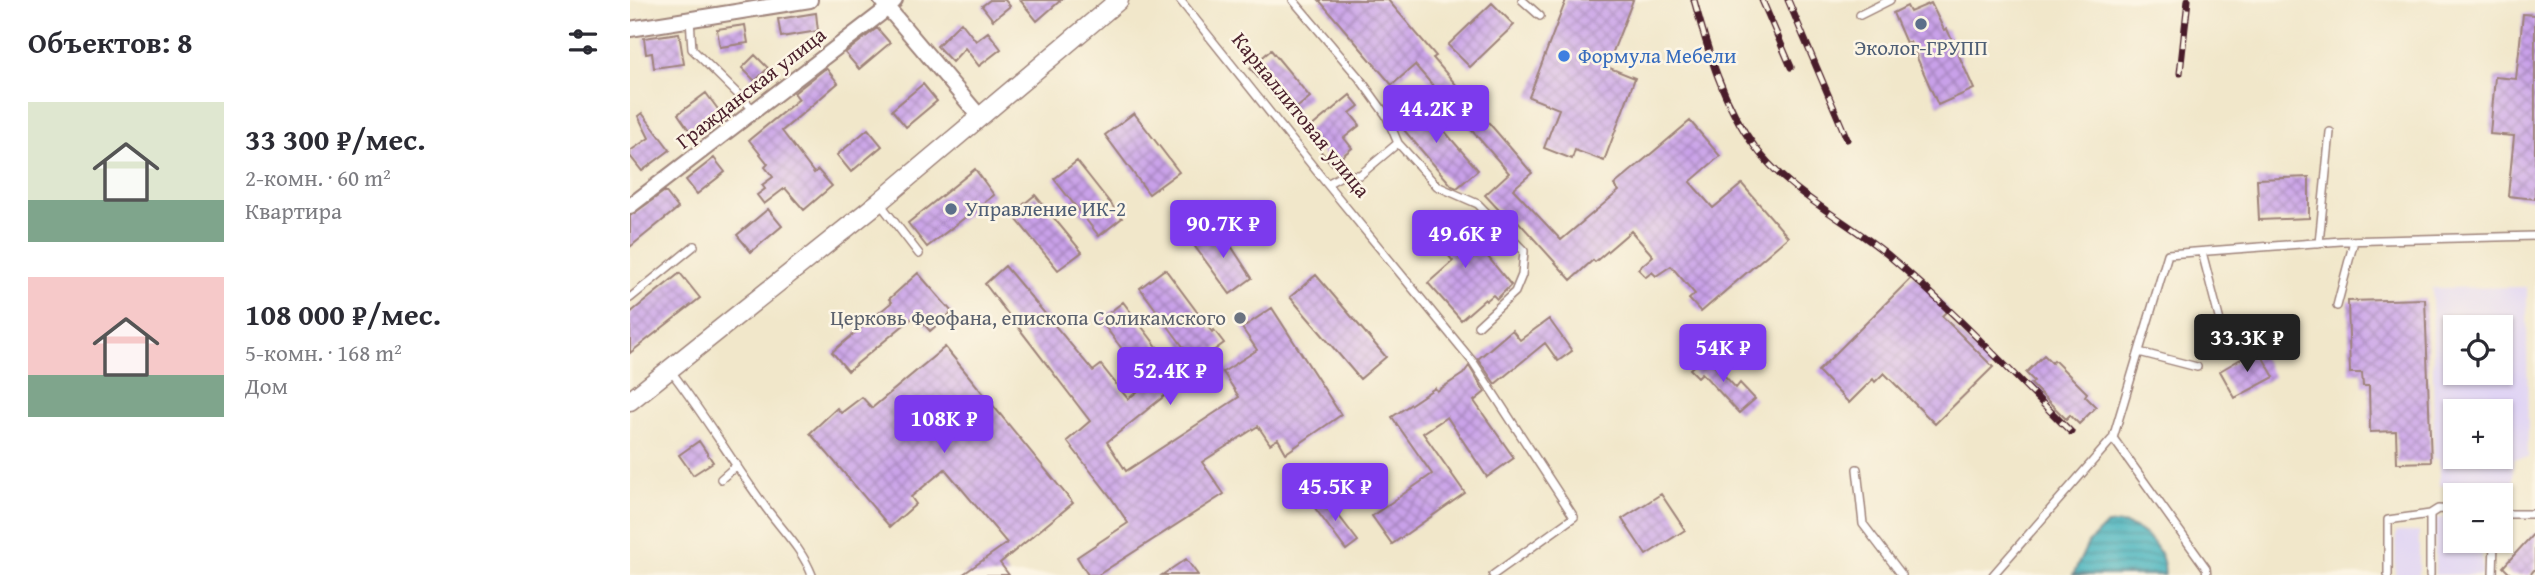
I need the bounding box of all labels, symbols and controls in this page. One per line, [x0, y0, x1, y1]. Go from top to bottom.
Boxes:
marker: Эколог-ГРУПП [1913, 16, 1929, 32]
street label: Гражданская улица [669, 19, 832, 156]
text: Объектов: 8 [28, 20, 192, 64]
icon: filters [564, 23, 602, 61]
street label: Карналлитовая улица [1225, 25, 1378, 204]
place label: Эколог-ГРУПП [1854, 32, 1988, 63]
place label: Формула Мебели [1578, 40, 1737, 71]
marker: Формула Мебели [1556, 48, 1572, 64]
pin: 44.2K ₽ [1371, 86, 1501, 145]
text: 44.2K ₽ [1399, 91, 1473, 124]
text: 33 300 ₽/мес. [245, 117, 426, 161]
icon: home [84, 130, 168, 214]
text: 2-комн. · 60 m² [245, 161, 391, 194]
place label: Управление ИК-2 [965, 193, 1126, 224]
text: Квартира [245, 194, 342, 227]
marker: Управление ИК-2 [943, 201, 959, 217]
pin: 90.7K ₽ [1158, 201, 1288, 260]
text: 90.7K ₽ [1186, 206, 1260, 239]
pin: 49.6K ₽ [1400, 210, 1530, 270]
text: 49.6K ₽ [1428, 216, 1502, 249]
text: 108 000 ₽/мес. [245, 292, 441, 336]
place label: Церковь Феофана, епископа Соликамского [830, 302, 1226, 333]
icon: home [84, 305, 168, 389]
marker: Церковь Феофана, епископа Соликамского [1232, 310, 1248, 326]
pin: 33.3K ₽ [2182, 314, 2312, 374]
map controls [2443, 315, 2513, 553]
button: locate [2443, 315, 2513, 385]
text: 33.3K ₽ [2210, 320, 2284, 353]
pin: 54K ₽ [1674, 324, 1772, 384]
text: 54K ₽ [1695, 330, 1751, 363]
text: 5-комн. · 168 m² [245, 336, 402, 369]
pin: 52.4K ₽ [1105, 348, 1235, 407]
text: 52.4K ₽ [1133, 353, 1207, 386]
text: Дом [245, 369, 288, 402]
pin: 108K ₽ [887, 396, 1001, 455]
button: + [2443, 399, 2513, 469]
text: 108K ₽ [910, 401, 978, 434]
pin: 45.5K ₽ [1270, 463, 1400, 523]
text: 45.5K ₽ [1298, 469, 1372, 502]
button: − [2443, 483, 2513, 553]

